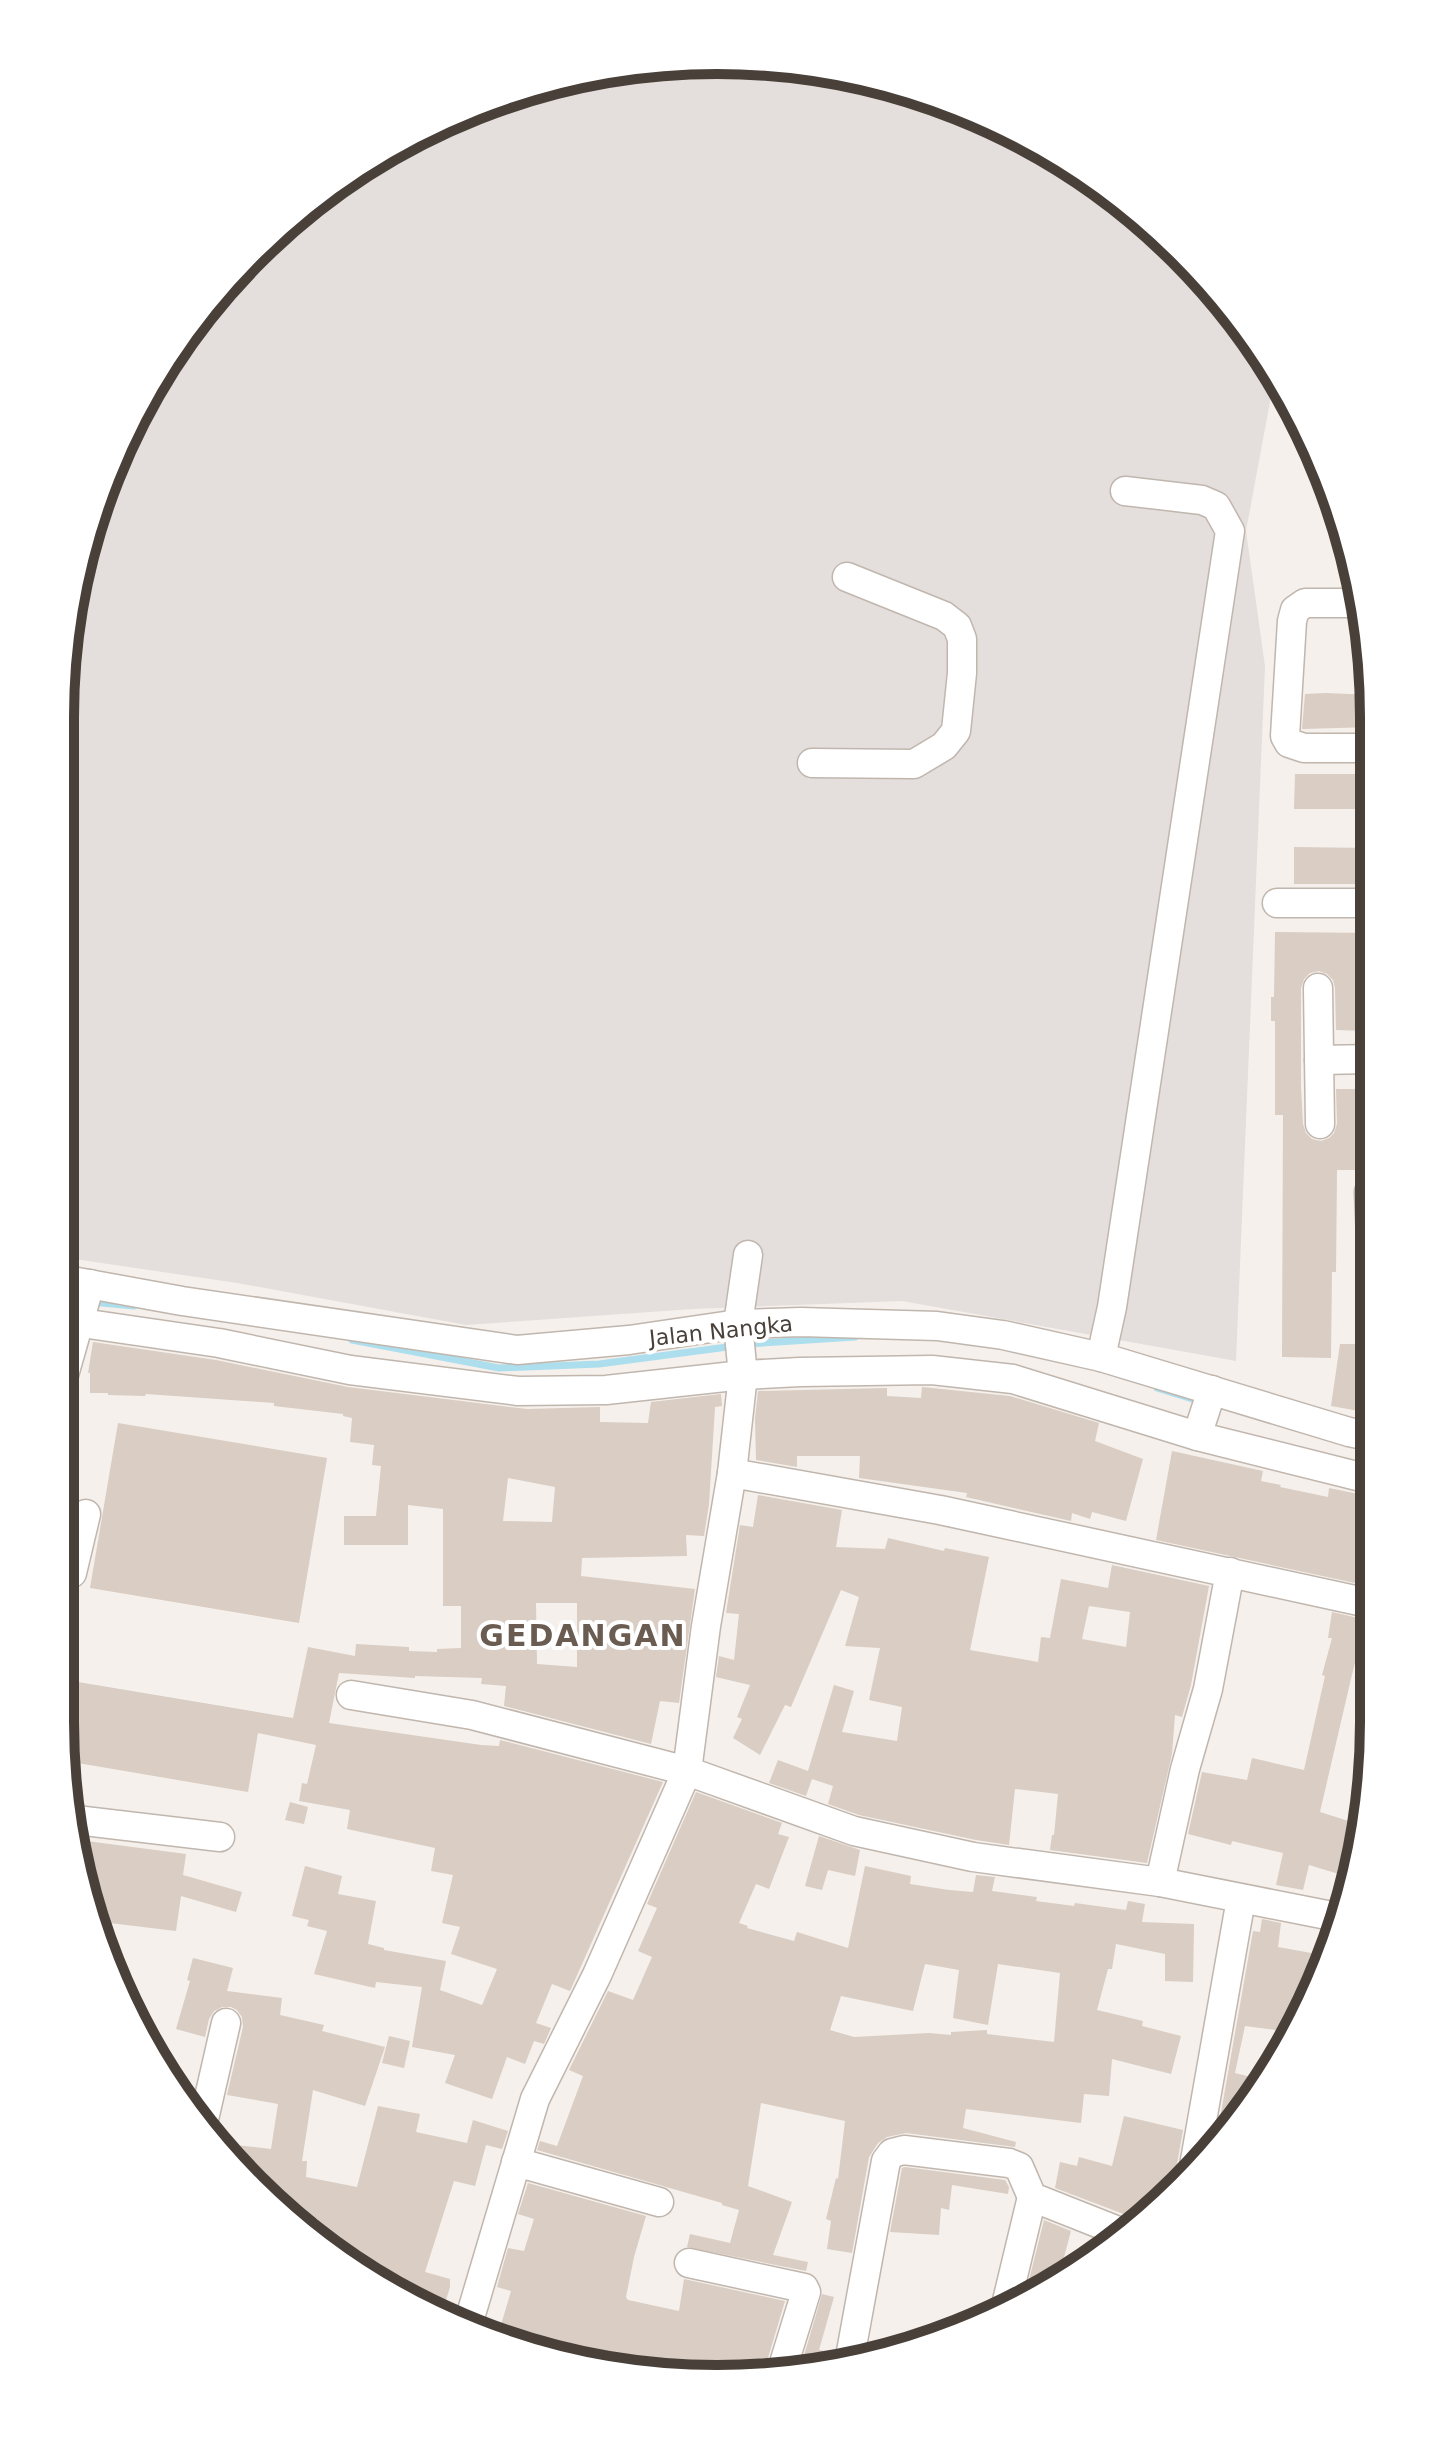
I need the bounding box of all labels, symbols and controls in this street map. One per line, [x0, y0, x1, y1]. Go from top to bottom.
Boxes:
street label: Jalan Nangka [646, 1311, 794, 1351]
district label: GEDANGAN [479, 1618, 687, 1653]

